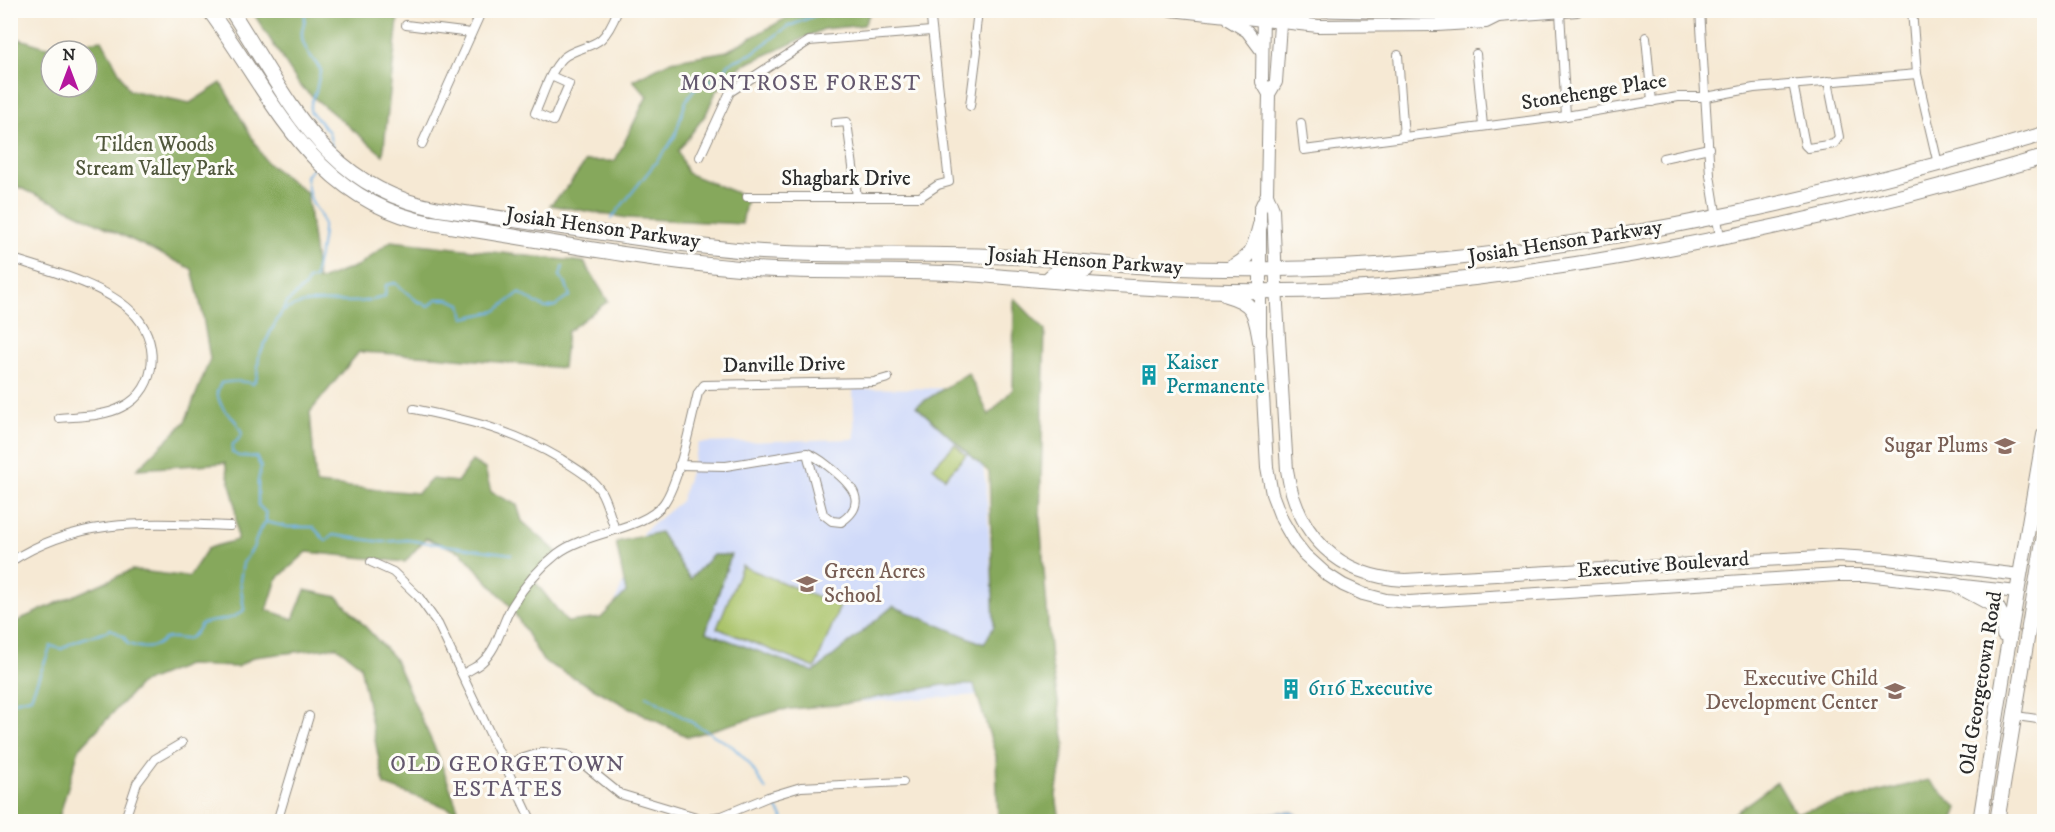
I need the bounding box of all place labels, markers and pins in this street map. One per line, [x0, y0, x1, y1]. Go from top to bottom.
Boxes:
place label: Kaiser Permanente [1166, 350, 1265, 400]
building icon: Kaiser Permanente [1137, 363, 1161, 387]
place label: Sugar Plums [1884, 433, 1988, 459]
school or university icon: Sugar Plums [1993, 434, 2017, 458]
place label: Green Acres School [824, 559, 925, 609]
school or university icon: Green Acres School [795, 572, 819, 596]
place label: Executive Child Development Center [1706, 666, 1879, 716]
place label: 6116 Executive [1308, 676, 1433, 702]
building icon: 6116 Executive [1279, 677, 1303, 701]
school or university icon: Executive Child Development Center [1883, 679, 1907, 703]

